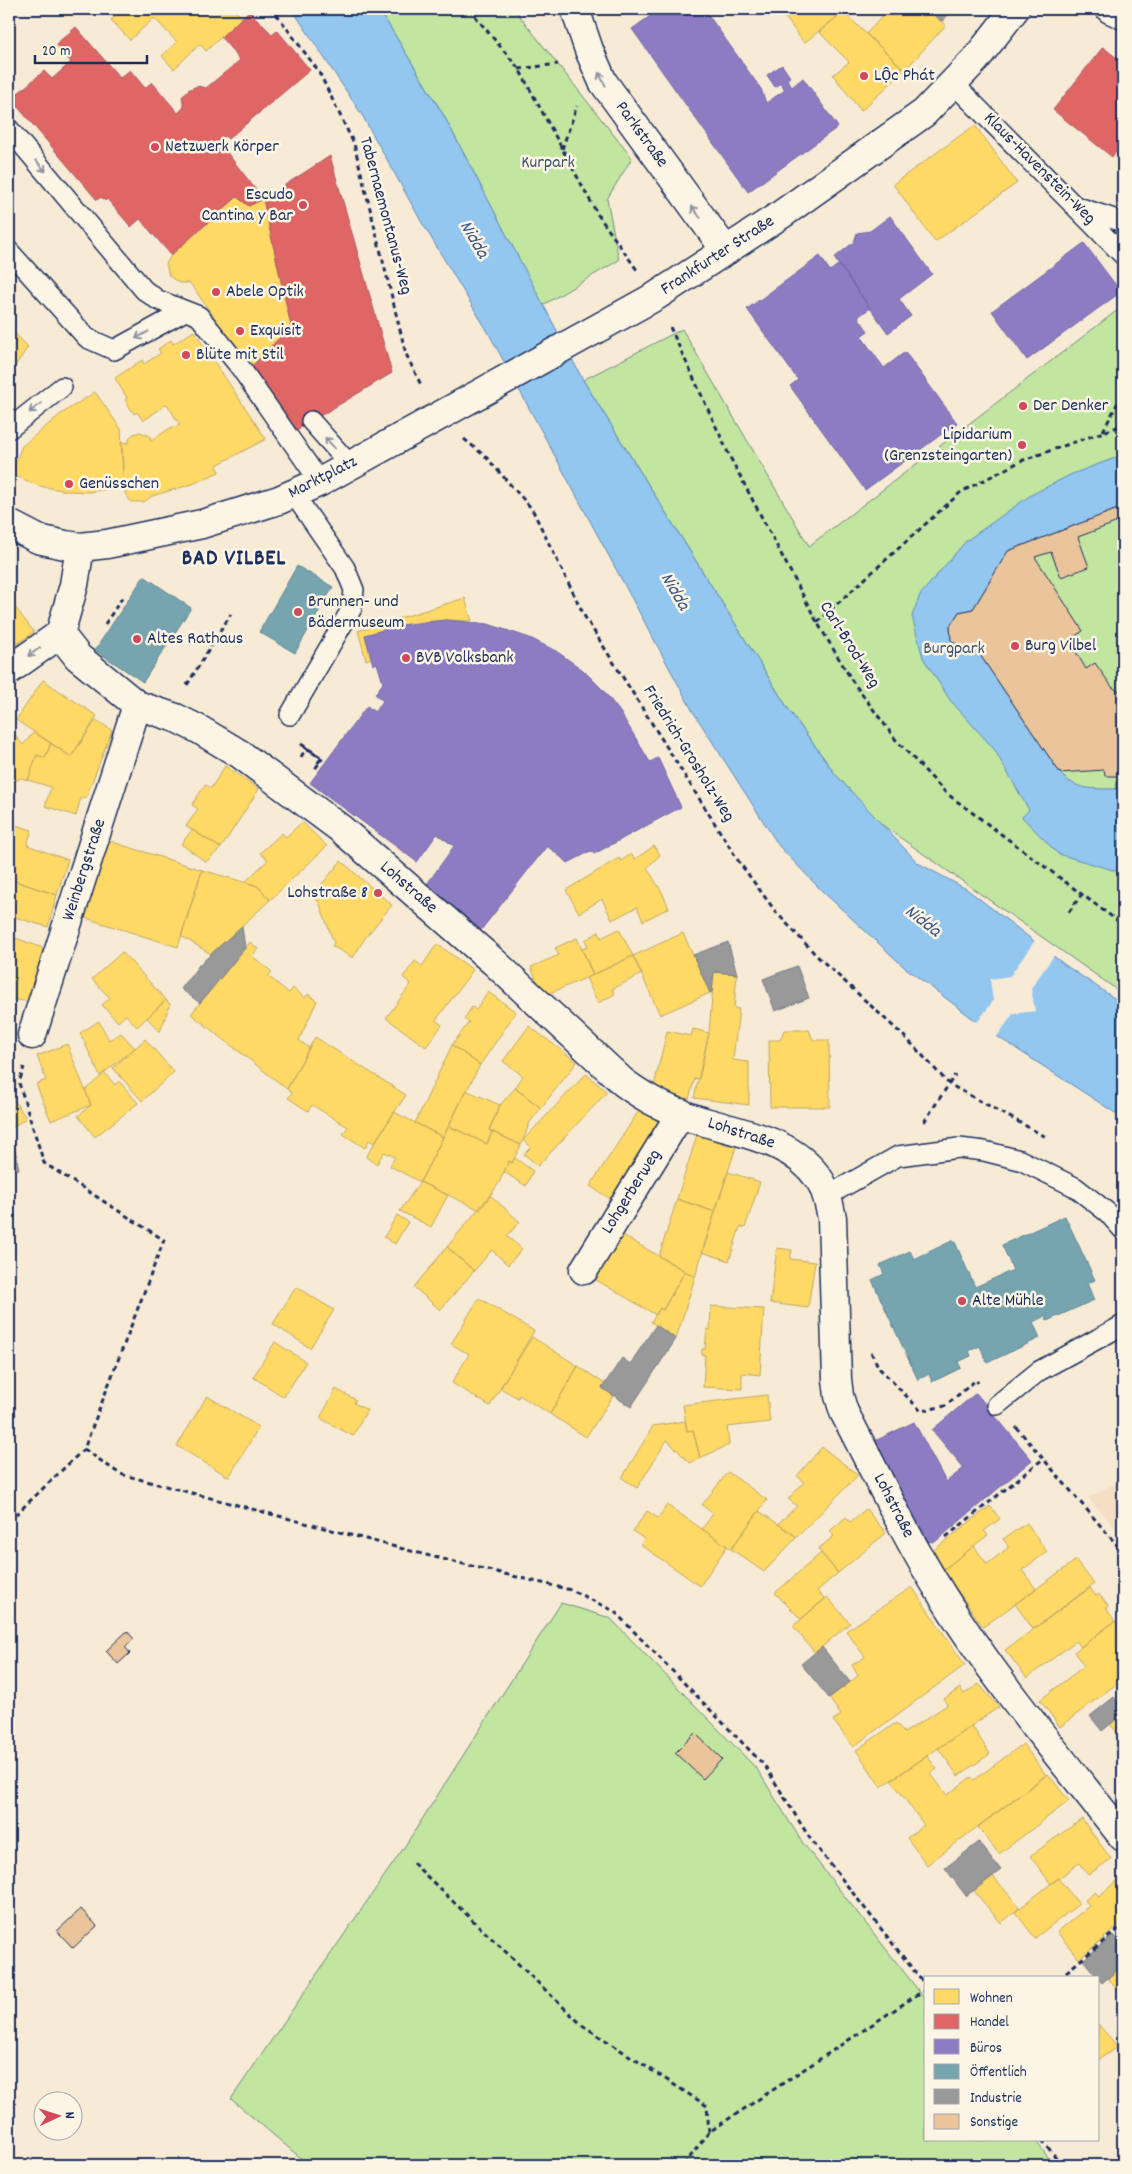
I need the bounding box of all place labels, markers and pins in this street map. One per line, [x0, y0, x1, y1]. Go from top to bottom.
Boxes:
place label: Lộc Phát [874, 64, 935, 89]
marker: Lộc Phát [858, 70, 870, 82]
place label: Netzwerk Körper [165, 135, 279, 160]
marker: Netzwerk Körper [149, 141, 161, 153]
place label: Escudo Cantina y Bar [201, 183, 293, 229]
marker: Escudo Cantina y Bar [297, 199, 309, 211]
place label: Abele Optik [226, 280, 304, 305]
marker: Abele Optik [210, 286, 222, 298]
place label: Exquisit [250, 319, 302, 344]
marker: Exquisit [234, 325, 246, 337]
place label: Blüte mit Stil [196, 343, 285, 368]
marker: Blüte mit Stil [180, 349, 192, 361]
place label: Der Denker [1033, 394, 1109, 419]
marker: Der Denker [1017, 400, 1029, 412]
place label: Lipidarium (Grenzsteingarten) [885, 423, 1012, 469]
marker: Lipidarium (Grenzsteingarten) [1016, 439, 1028, 451]
place label: Genüsschen [79, 472, 159, 497]
marker: Genüsschen [63, 478, 75, 490]
place label: Brunnen- und Bädermuseum [308, 590, 404, 636]
marker: Brunnen- und Bädermuseum [292, 606, 304, 618]
place label: Altes Rathaus [147, 627, 243, 652]
marker: Altes Rathaus [131, 633, 143, 645]
place label: Burg Vilbel [1025, 634, 1097, 659]
marker: Burg Vilbel [1009, 640, 1021, 652]
place label: BVB Volksbank [416, 646, 514, 671]
marker: BVB Volksbank [400, 652, 412, 664]
place label: Lohstraße 8 [287, 881, 368, 906]
marker: Lohstraße 8 [372, 887, 384, 899]
place label: Alte Mühle [972, 1289, 1044, 1314]
marker: Alte Mühle [956, 1295, 968, 1307]

